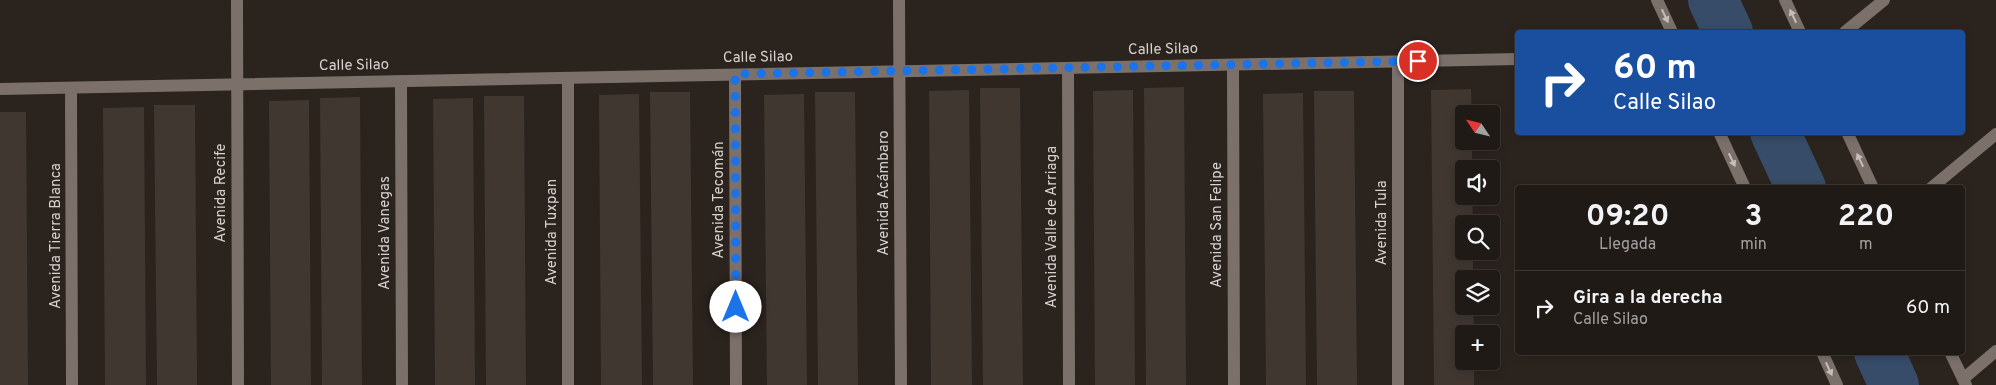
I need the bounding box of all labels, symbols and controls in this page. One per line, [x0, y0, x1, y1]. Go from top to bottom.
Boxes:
one-way arrow [1661, 9, 1669, 23]
one-way arrow [1788, 9, 1796, 23]
street label: Calle Silao [1128, 40, 1198, 60]
pin [1397, 40, 1439, 82]
icon: arrive [1404, 47, 1432, 75]
text: 60 m [1613, 47, 1697, 91]
street label: Calle Silao [723, 48, 793, 68]
icon: right [1530, 50, 1595, 115]
street label: Calle Silao [319, 56, 389, 76]
text: Calle Silao [1613, 90, 1716, 117]
north arrow [1455, 105, 1500, 150]
map controls [1455, 105, 1500, 370]
street label: Avenida Acámbaro [875, 130, 894, 256]
street label: Avenida Tecomán [710, 141, 729, 259]
street label: Avenida Recife [212, 143, 231, 243]
street label: Avenida Valle de Arriaga [1043, 146, 1062, 308]
one-way arrow [1728, 153, 1736, 167]
one-way arrow [1856, 153, 1864, 167]
button: sound [1455, 160, 1500, 205]
street label: Avenida San Felipe [1208, 162, 1227, 288]
street label: Avenida Tierra Blanca [47, 163, 66, 309]
street label: Avenida Vanegas [376, 176, 395, 290]
street label: Avenida Tuxpan [543, 179, 562, 285]
street label: Avenida Tula [1373, 180, 1392, 266]
text: 09:20 [1586, 199, 1669, 236]
text: 3 [1745, 199, 1763, 236]
text: 220 [1838, 199, 1894, 236]
button: search [1455, 215, 1500, 260]
text: Llegada [1599, 235, 1656, 255]
text: min [1740, 235, 1767, 255]
text: m [1859, 235, 1873, 255]
button: layers [1455, 270, 1500, 315]
position arrow [709, 280, 761, 332]
text: Gira a la derecha [1573, 286, 1723, 310]
icon: right [1530, 294, 1558, 322]
text: 60 m [1906, 296, 1950, 320]
text: Calle Silao [1573, 310, 1648, 330]
button: + [1455, 325, 1500, 370]
one-way arrow [1825, 362, 1833, 376]

